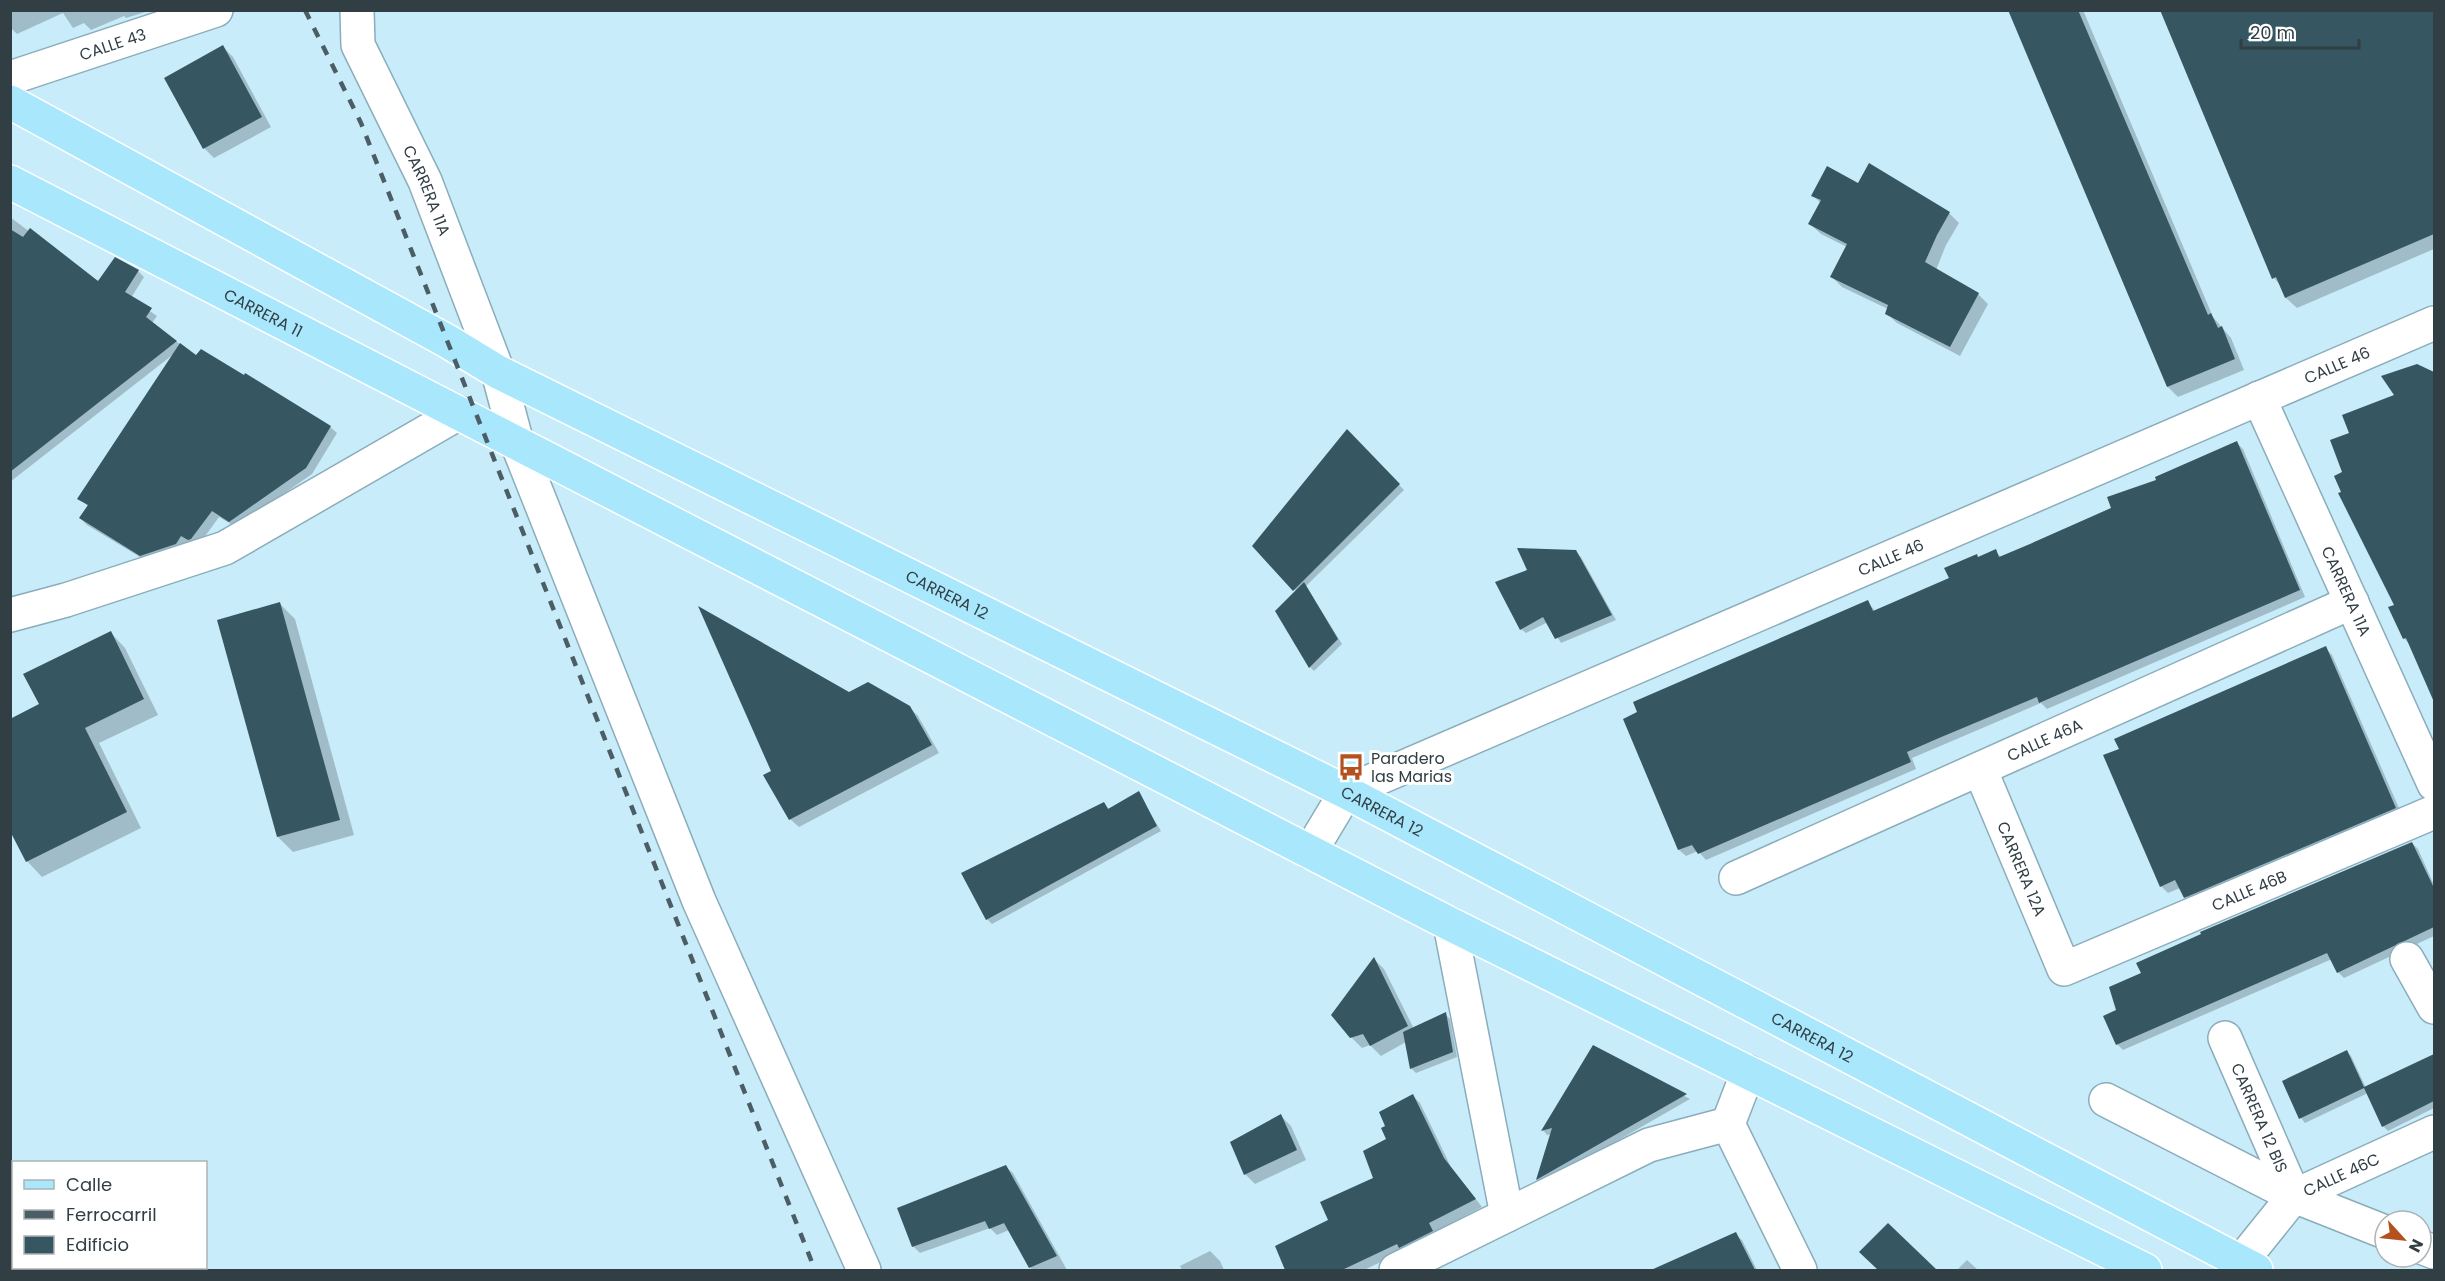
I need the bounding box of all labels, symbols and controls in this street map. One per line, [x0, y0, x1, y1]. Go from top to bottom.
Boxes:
scale bar [2241, 12, 2360, 50]
text: 20 m [2250, 20, 2295, 45]
street label: CALLE 43 [76, 22, 149, 66]
street label: CARRERA 11A [397, 141, 456, 239]
street label: CARRERA 11 [220, 283, 307, 342]
street label: CALLE 46 [2300, 340, 2373, 389]
street label: CALLE 46 [1854, 533, 1927, 582]
street label: CARRERA 11A [2316, 542, 2377, 640]
street label: CARRERA 12 [902, 564, 993, 625]
street label: CALLE 46A [2003, 713, 2086, 767]
place label: Paradero las Marias [1371, 747, 1452, 788]
bus stop icon: Paradero las Marias [1336, 752, 1366, 782]
street label: CARRERA 12 [1337, 780, 1427, 842]
street label: CARRERA 12A [1992, 818, 2052, 920]
street label: CALLE 46B [2208, 864, 2290, 917]
street label: CARRERA 12 [1767, 1006, 1858, 1068]
street label: CARRERA 12 BIS [2226, 1059, 2294, 1176]
street label: CALLE 46C [2299, 1147, 2383, 1202]
legend [12, 1161, 207, 1269]
text: Calle [66, 1172, 112, 1197]
text: Ferrocarril [66, 1202, 157, 1227]
north arrow [2373, 1209, 2433, 1269]
text: Edificio [66, 1232, 129, 1257]
text: N [2403, 1235, 2429, 1256]

